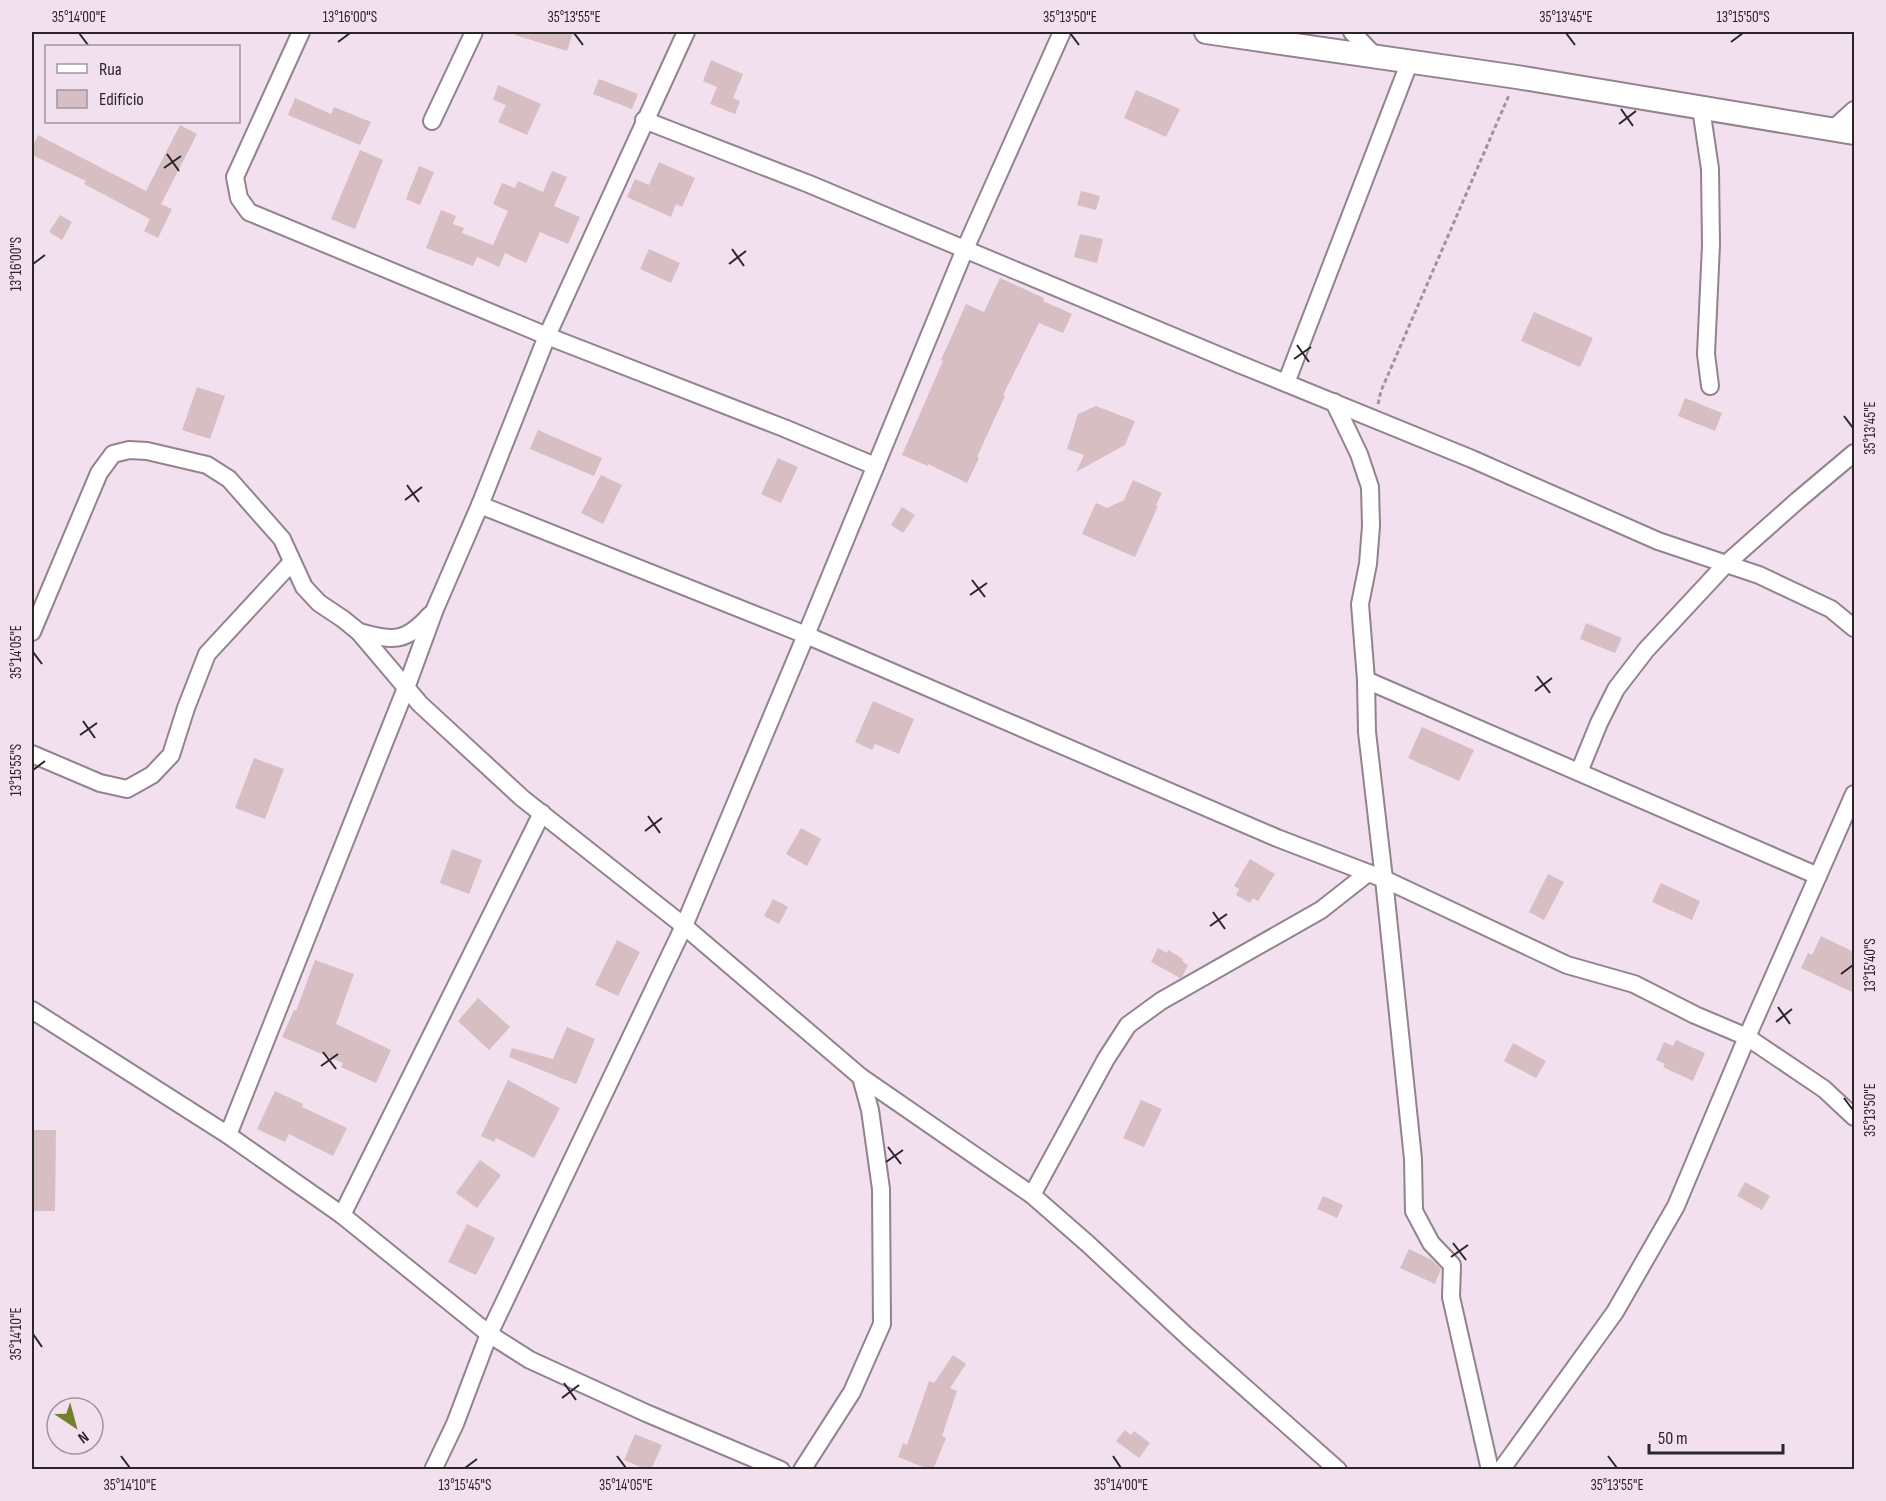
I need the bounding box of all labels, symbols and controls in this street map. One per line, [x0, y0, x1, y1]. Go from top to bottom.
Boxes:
text: 35°14'00"E [52, 8, 106, 27]
text: 13°16'00"S [323, 8, 377, 27]
text: 35°13'55"E [547, 8, 601, 27]
text: 35°13'50"E [1043, 8, 1097, 27]
text: 35°13'45"E [1539, 8, 1593, 27]
text: 13°15'50"S [1716, 8, 1770, 27]
legend [45, 45, 240, 123]
text: Rua [99, 59, 122, 80]
text: Edifício [99, 89, 144, 110]
text: 13°16'00"S [7, 237, 26, 291]
text: 35°13'45"E [1861, 401, 1880, 455]
text: 35°14'05"E [7, 625, 26, 679]
text: 13°15'55"S [7, 744, 26, 796]
text: 13°15'40"S [1861, 938, 1880, 992]
text: 35°13'50"E [1861, 1083, 1880, 1137]
text: 35°14'10"E [7, 1307, 26, 1361]
north arrow [45, 1396, 105, 1456]
scale bar [1649, 1417, 1782, 1455]
text: N [74, 1427, 92, 1447]
text: 50 m [1658, 1428, 1688, 1449]
text: 35°14'10"E [103, 1476, 157, 1495]
text: 13°15'45"S [439, 1476, 491, 1495]
text: 35°14'05"E [599, 1476, 653, 1495]
text: 35°14'00"E [1094, 1476, 1148, 1495]
text: 35°13'55"E [1590, 1476, 1644, 1495]

